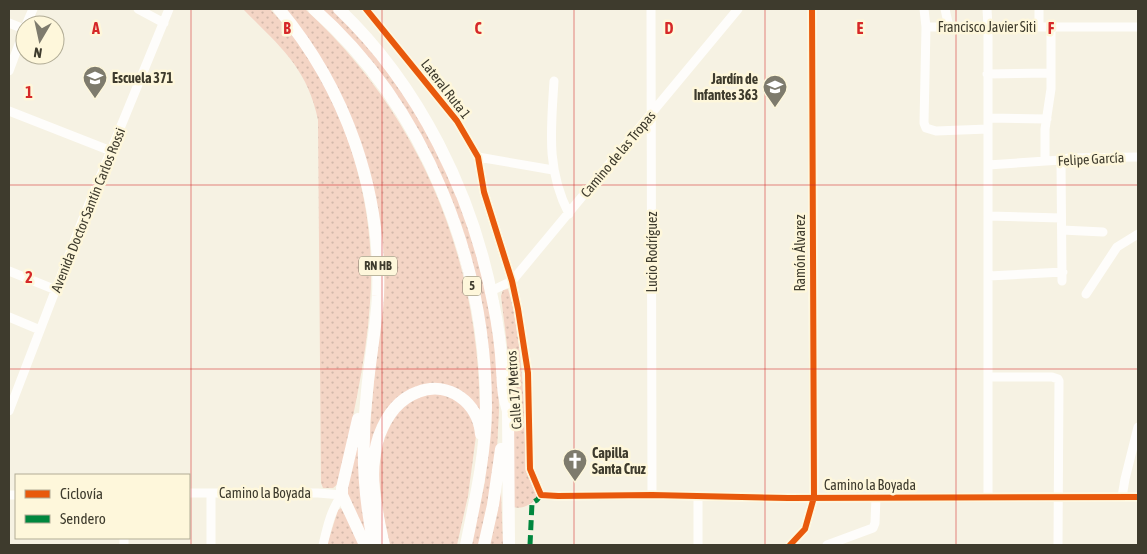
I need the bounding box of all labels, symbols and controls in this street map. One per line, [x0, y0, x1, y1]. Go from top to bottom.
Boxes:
north arrow [15, 15, 65, 65]
text: A [91, 19, 100, 37]
text: B [283, 19, 291, 37]
text: C [474, 19, 482, 37]
text: D [665, 19, 674, 37]
text: E [857, 19, 864, 37]
street label: Francisco Javier Siti [938, 19, 1036, 35]
text: F [1048, 19, 1055, 37]
text: N [33, 44, 43, 61]
street label: Lateral Ruta 1 [418, 56, 474, 122]
school or university icon: Escuela 371 [82, 65, 108, 99]
place label: Escuela 371 [112, 70, 174, 86]
place label: Jardín de Infantes 363 [694, 71, 758, 103]
school or university icon: Jardín de Infantes 363 [762, 74, 788, 108]
text: 1 [25, 83, 33, 101]
street label: Camino de las Tropas [577, 108, 659, 200]
street label: Avenida Doctor Santín Carlos Rossi [48, 125, 128, 295]
street label: Felipe García [1057, 149, 1125, 169]
street label: Lucio Rodríguez [644, 212, 660, 292]
street label: Ramón Álvarez [792, 215, 808, 291]
road number: RN HB [359, 256, 397, 276]
text: 2 [25, 268, 33, 286]
road number: 5 [463, 276, 481, 296]
street label: Calle 17 Metros [503, 350, 525, 430]
place label: Capilla Santa Cruz [592, 445, 646, 477]
church icon: Capilla Santa Cruz [562, 448, 588, 482]
legend [15, 474, 190, 539]
street label: Camino la Boyada [824, 477, 916, 493]
text: Ciclovía [60, 485, 103, 502]
street label: Camino la Boyada [219, 485, 311, 501]
text: Sendero [60, 510, 106, 527]

